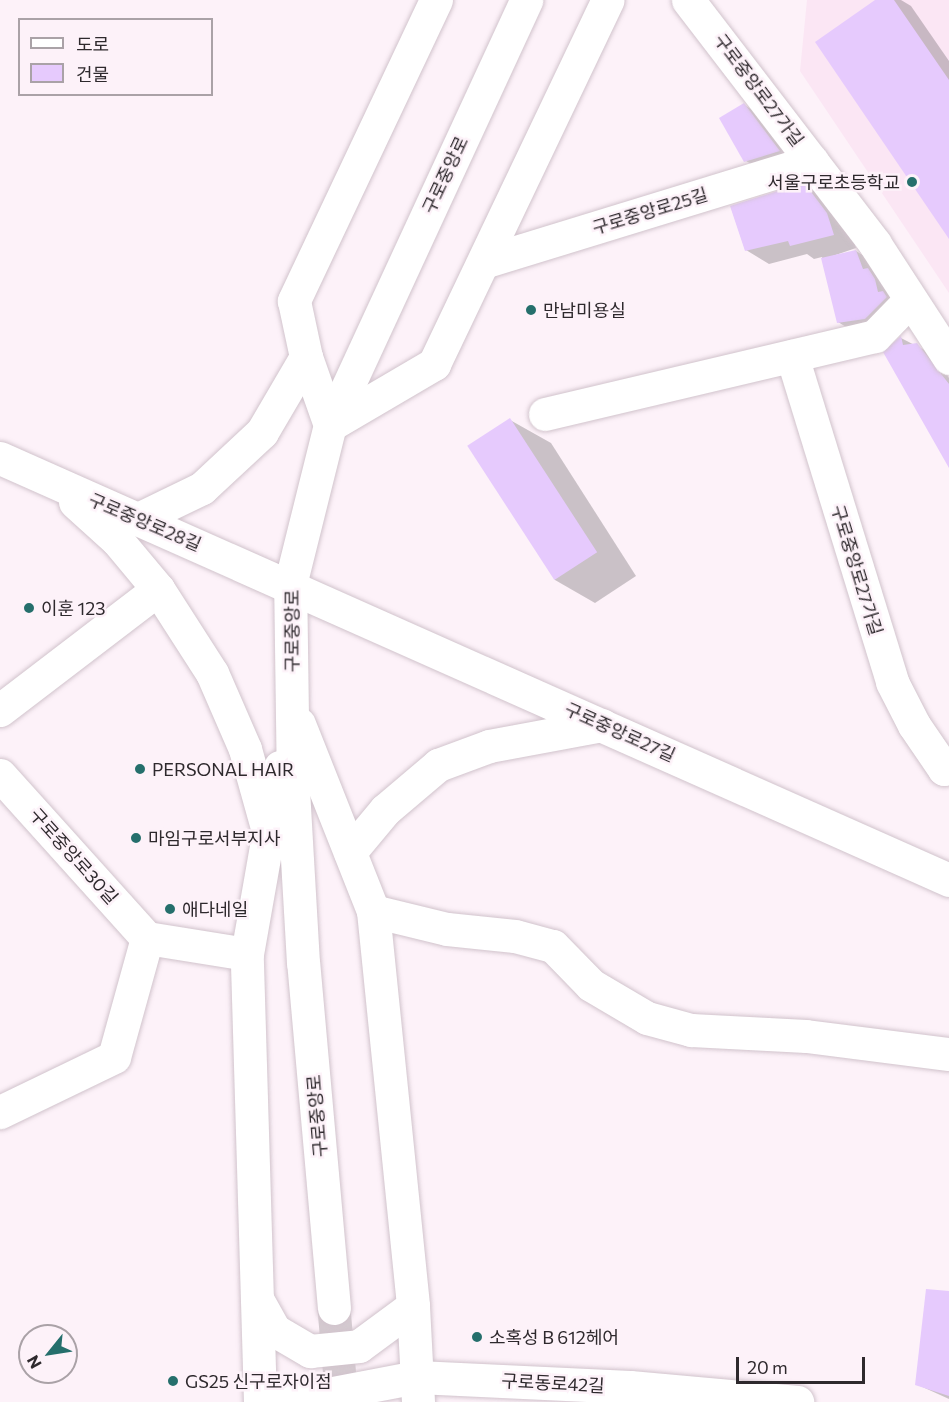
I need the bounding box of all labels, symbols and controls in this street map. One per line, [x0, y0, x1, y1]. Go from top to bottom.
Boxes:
legend [18, 18, 213, 96]
street label: 구로중앙로27가길 [710, 29, 808, 151]
text: 도로 [76, 33, 109, 55]
text: 건물 [76, 63, 109, 85]
street label: 구로중앙로 [418, 133, 472, 217]
place label: 서울구로초등학교 [768, 171, 900, 193]
marker: 서울구로초등학교 [905, 175, 919, 189]
street label: 구로중앙로25길 [590, 183, 710, 239]
place label: 만남미용실 [543, 299, 626, 321]
marker: 만남미용실 [524, 303, 538, 317]
street label: 구로중앙로28길 [85, 489, 205, 555]
street label: 구로중앙로27가길 [827, 502, 887, 638]
street label: 구로중앙로 [281, 590, 303, 672]
place label: 이훈 123 [41, 597, 106, 619]
marker: 이훈 123 [22, 601, 36, 615]
street label: 구로중앙로27길 [561, 698, 679, 766]
place label: PERSONAL HAIR [152, 758, 294, 780]
marker: PERSONAL HAIR [133, 762, 147, 776]
street label: 구로중앙로30길 [25, 804, 123, 908]
place label: 마임구로서부지사 [148, 827, 280, 849]
marker: 마임구로서부지사 [129, 831, 143, 845]
place label: 애다네일 [182, 898, 248, 920]
marker: 애다네일 [163, 902, 177, 916]
street label: 구로중앙로 [303, 1074, 331, 1158]
north arrow [18, 1324, 78, 1384]
place label: 소혹성 B 612헤어 [489, 1326, 619, 1348]
marker: 소혹성 B 612헤어 [470, 1330, 484, 1344]
scale bar [739, 1345, 868, 1383]
text: N [22, 1352, 45, 1372]
text: 20 m [747, 1356, 788, 1378]
place label: GS25 신구로자이점 [185, 1370, 332, 1392]
street label: 구로동로42길 [501, 1370, 605, 1396]
marker: GS25 신구로자이점 [166, 1374, 180, 1388]

